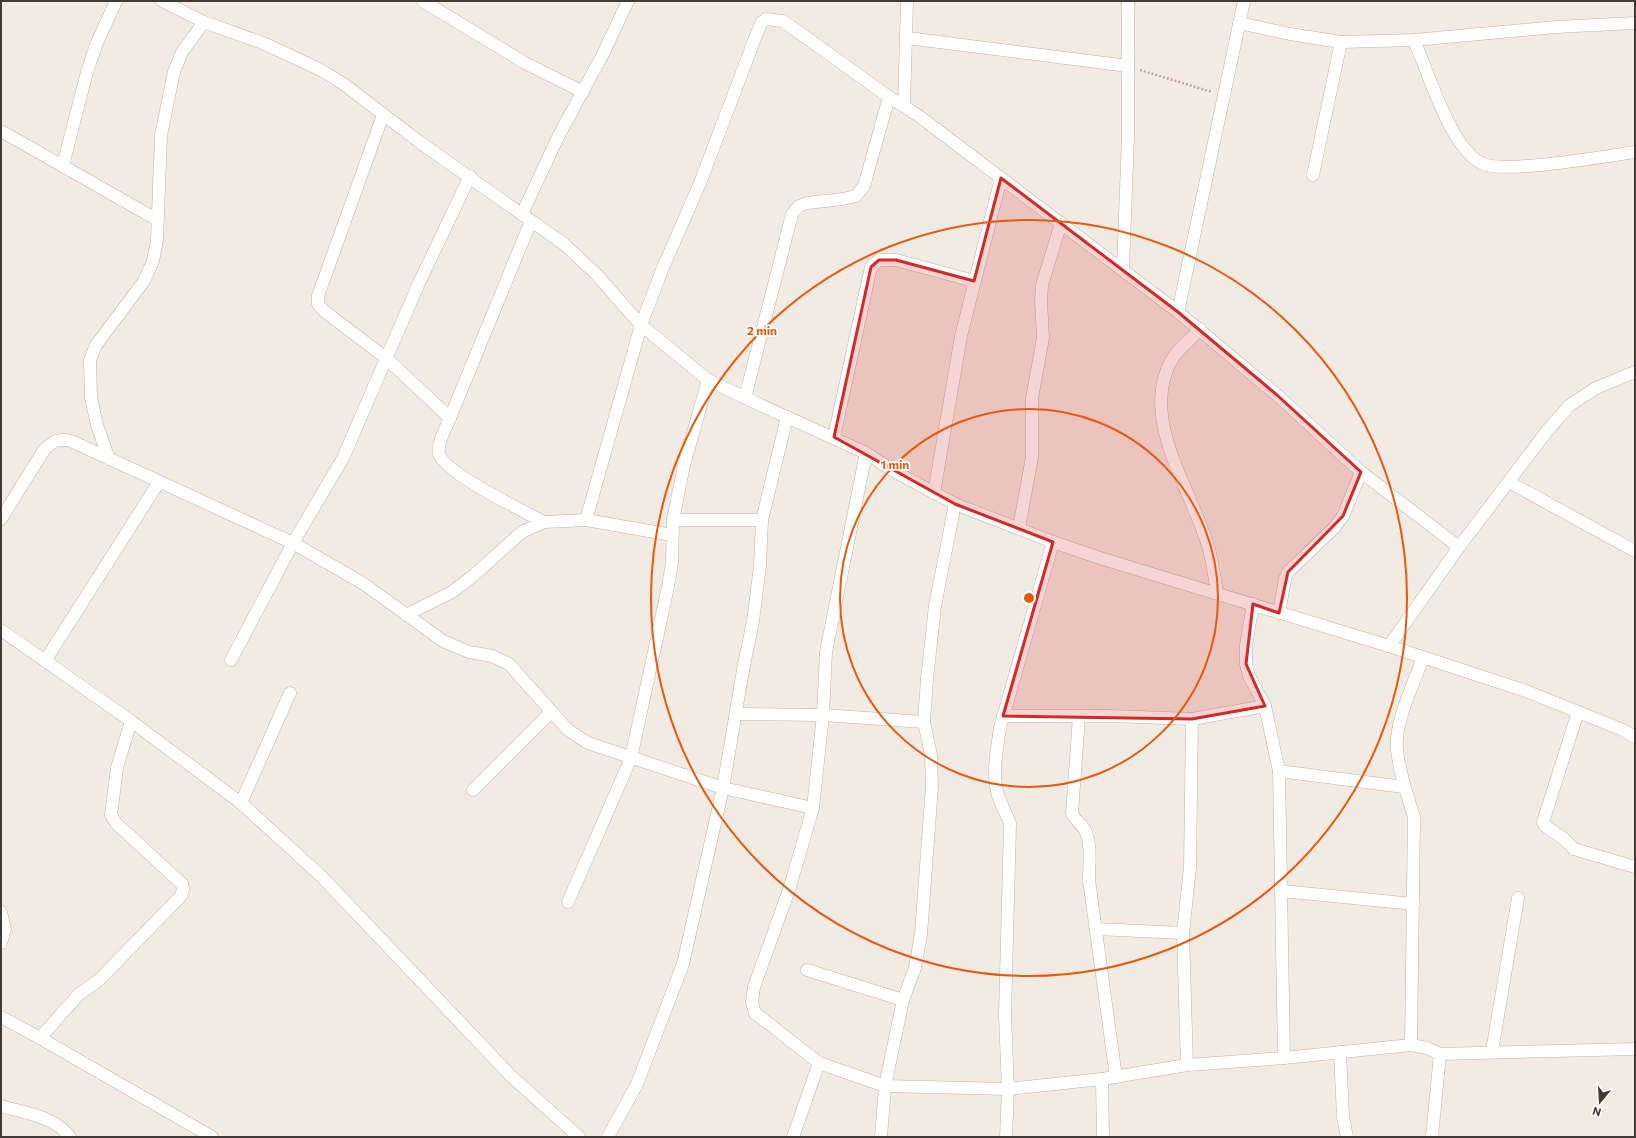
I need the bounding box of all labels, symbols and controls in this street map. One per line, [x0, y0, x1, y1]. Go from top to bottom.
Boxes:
text: 2 min [747, 323, 777, 337]
text: 1 min [881, 457, 909, 471]
centre of rings [1022, 591, 1036, 605]
north arrow [1580, 1082, 1620, 1122]
text: N [1591, 1105, 1603, 1119]

